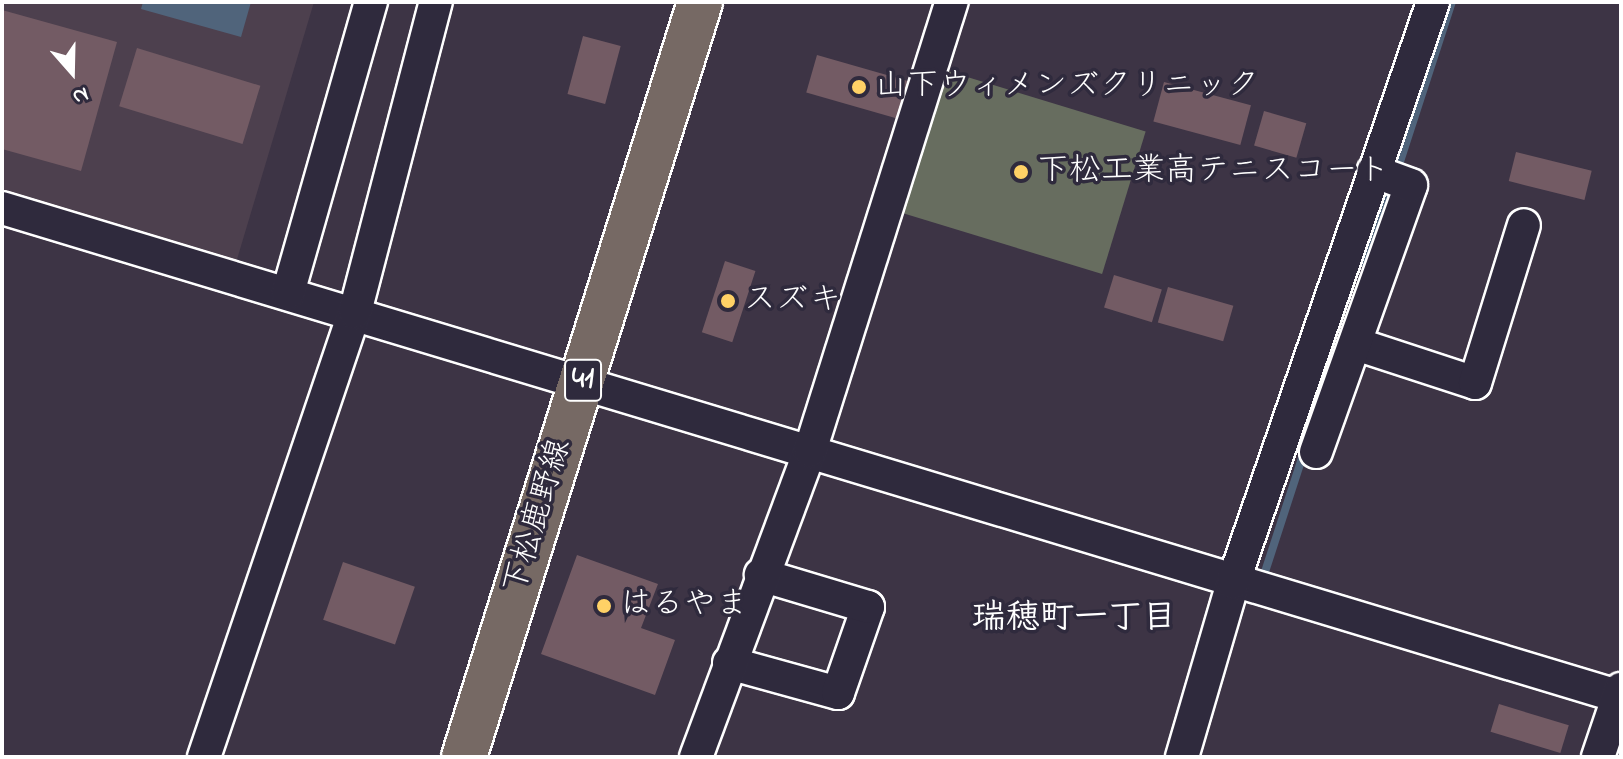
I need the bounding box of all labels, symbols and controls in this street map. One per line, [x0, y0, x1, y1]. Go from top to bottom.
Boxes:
north arrow [32, 32, 112, 112]
place label: 山下ウィメンズクリニック [875, 68, 1259, 106]
text: N [68, 77, 93, 112]
marker: 山下ウィメンズクリニック [850, 78, 868, 96]
place label: 下松工業高テニスコート [1037, 153, 1389, 191]
marker: 下松工業高テニスコート [1012, 163, 1030, 181]
place label: スズキ [744, 282, 840, 320]
marker: スズキ [719, 292, 737, 310]
road number: 41 [563, 354, 603, 406]
street label: 下松鹿野線 [497, 435, 581, 599]
place label: はるやま [620, 587, 748, 625]
marker: はるやま [595, 597, 613, 615]
district label: 瑞穂町一丁目 [972, 600, 1176, 640]

